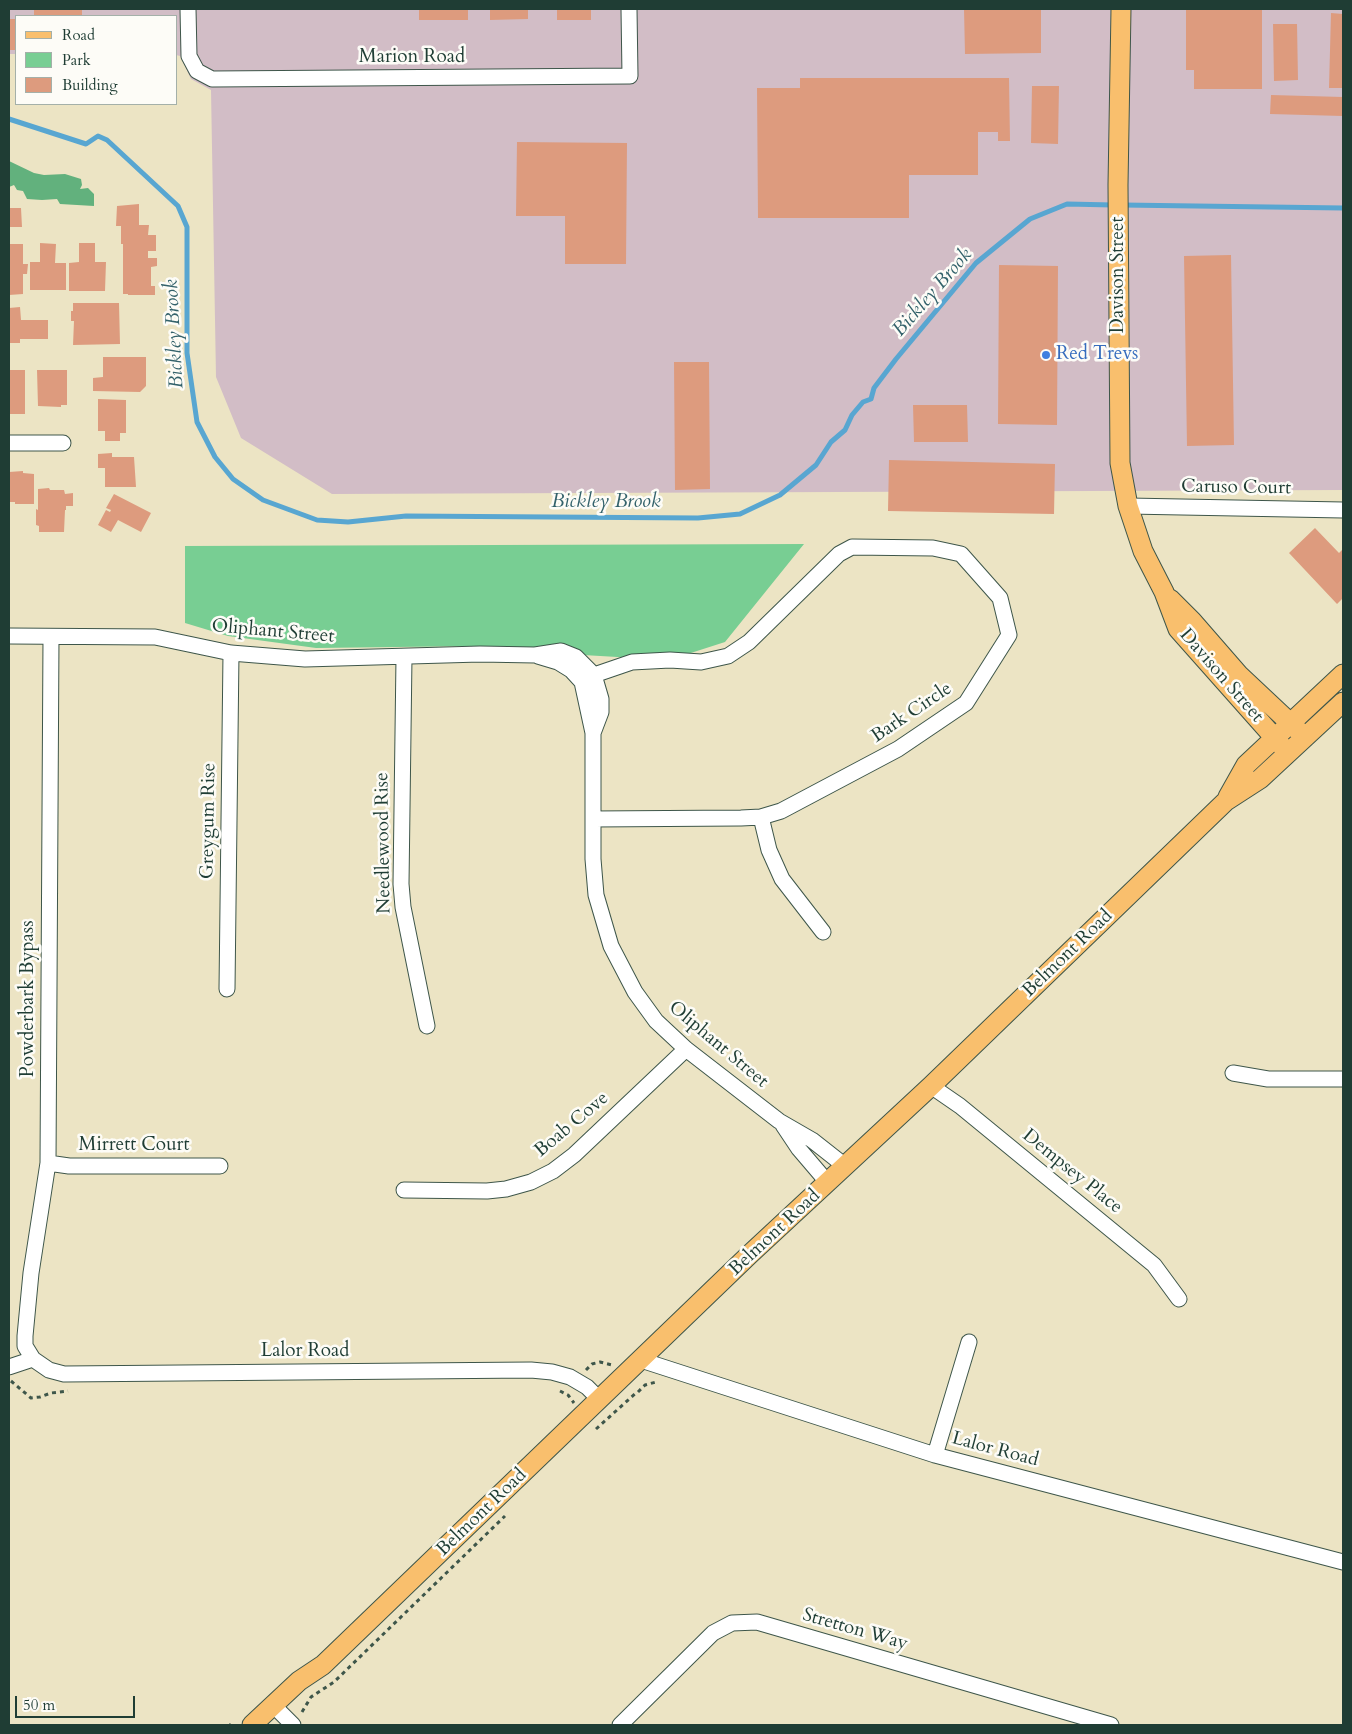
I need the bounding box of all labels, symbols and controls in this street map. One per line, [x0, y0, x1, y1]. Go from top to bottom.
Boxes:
legend [15, 15, 178, 105]
text: Road [62, 25, 95, 45]
street label: Marion Road [359, 47, 465, 69]
text: Park [62, 50, 91, 70]
text: Building [62, 75, 118, 95]
street label: Davison Street [1108, 217, 1130, 333]
water label: Bickley Brook [888, 244, 978, 342]
water label: Bickley Brook [160, 279, 190, 389]
place label: Red Trevs [1056, 344, 1138, 366]
marker: Red Trevs [1040, 349, 1052, 361]
street label: Caruso Court [1181, 476, 1291, 500]
water label: Bickley Brook [551, 490, 661, 514]
street label: Oliphant Street [211, 615, 335, 649]
street label: Davison Street [1174, 624, 1268, 728]
street label: Bark Circle [867, 678, 957, 748]
street label: Greygum Rise [197, 763, 221, 879]
street label: Needlewood Rise [371, 772, 397, 914]
street label: Belmont Road [1018, 905, 1118, 1003]
street label: Powderbark Bypass [18, 920, 40, 1078]
street label: Oliphant Street [664, 997, 772, 1093]
street label: Boab Cove [530, 1087, 614, 1163]
street label: Dempsey Place [1017, 1125, 1127, 1219]
street label: Mirrett Court [79, 1135, 189, 1157]
street label: Belmont Road [725, 1185, 825, 1281]
street label: Lalor Road [261, 1341, 349, 1363]
street label: Lalor Road [949, 1428, 1041, 1472]
street label: Belmont Road [432, 1464, 532, 1562]
street label: Stretton Way [800, 1604, 910, 1656]
scale bar [18, 1686, 138, 1718]
text: 50 m [23, 1695, 55, 1715]

